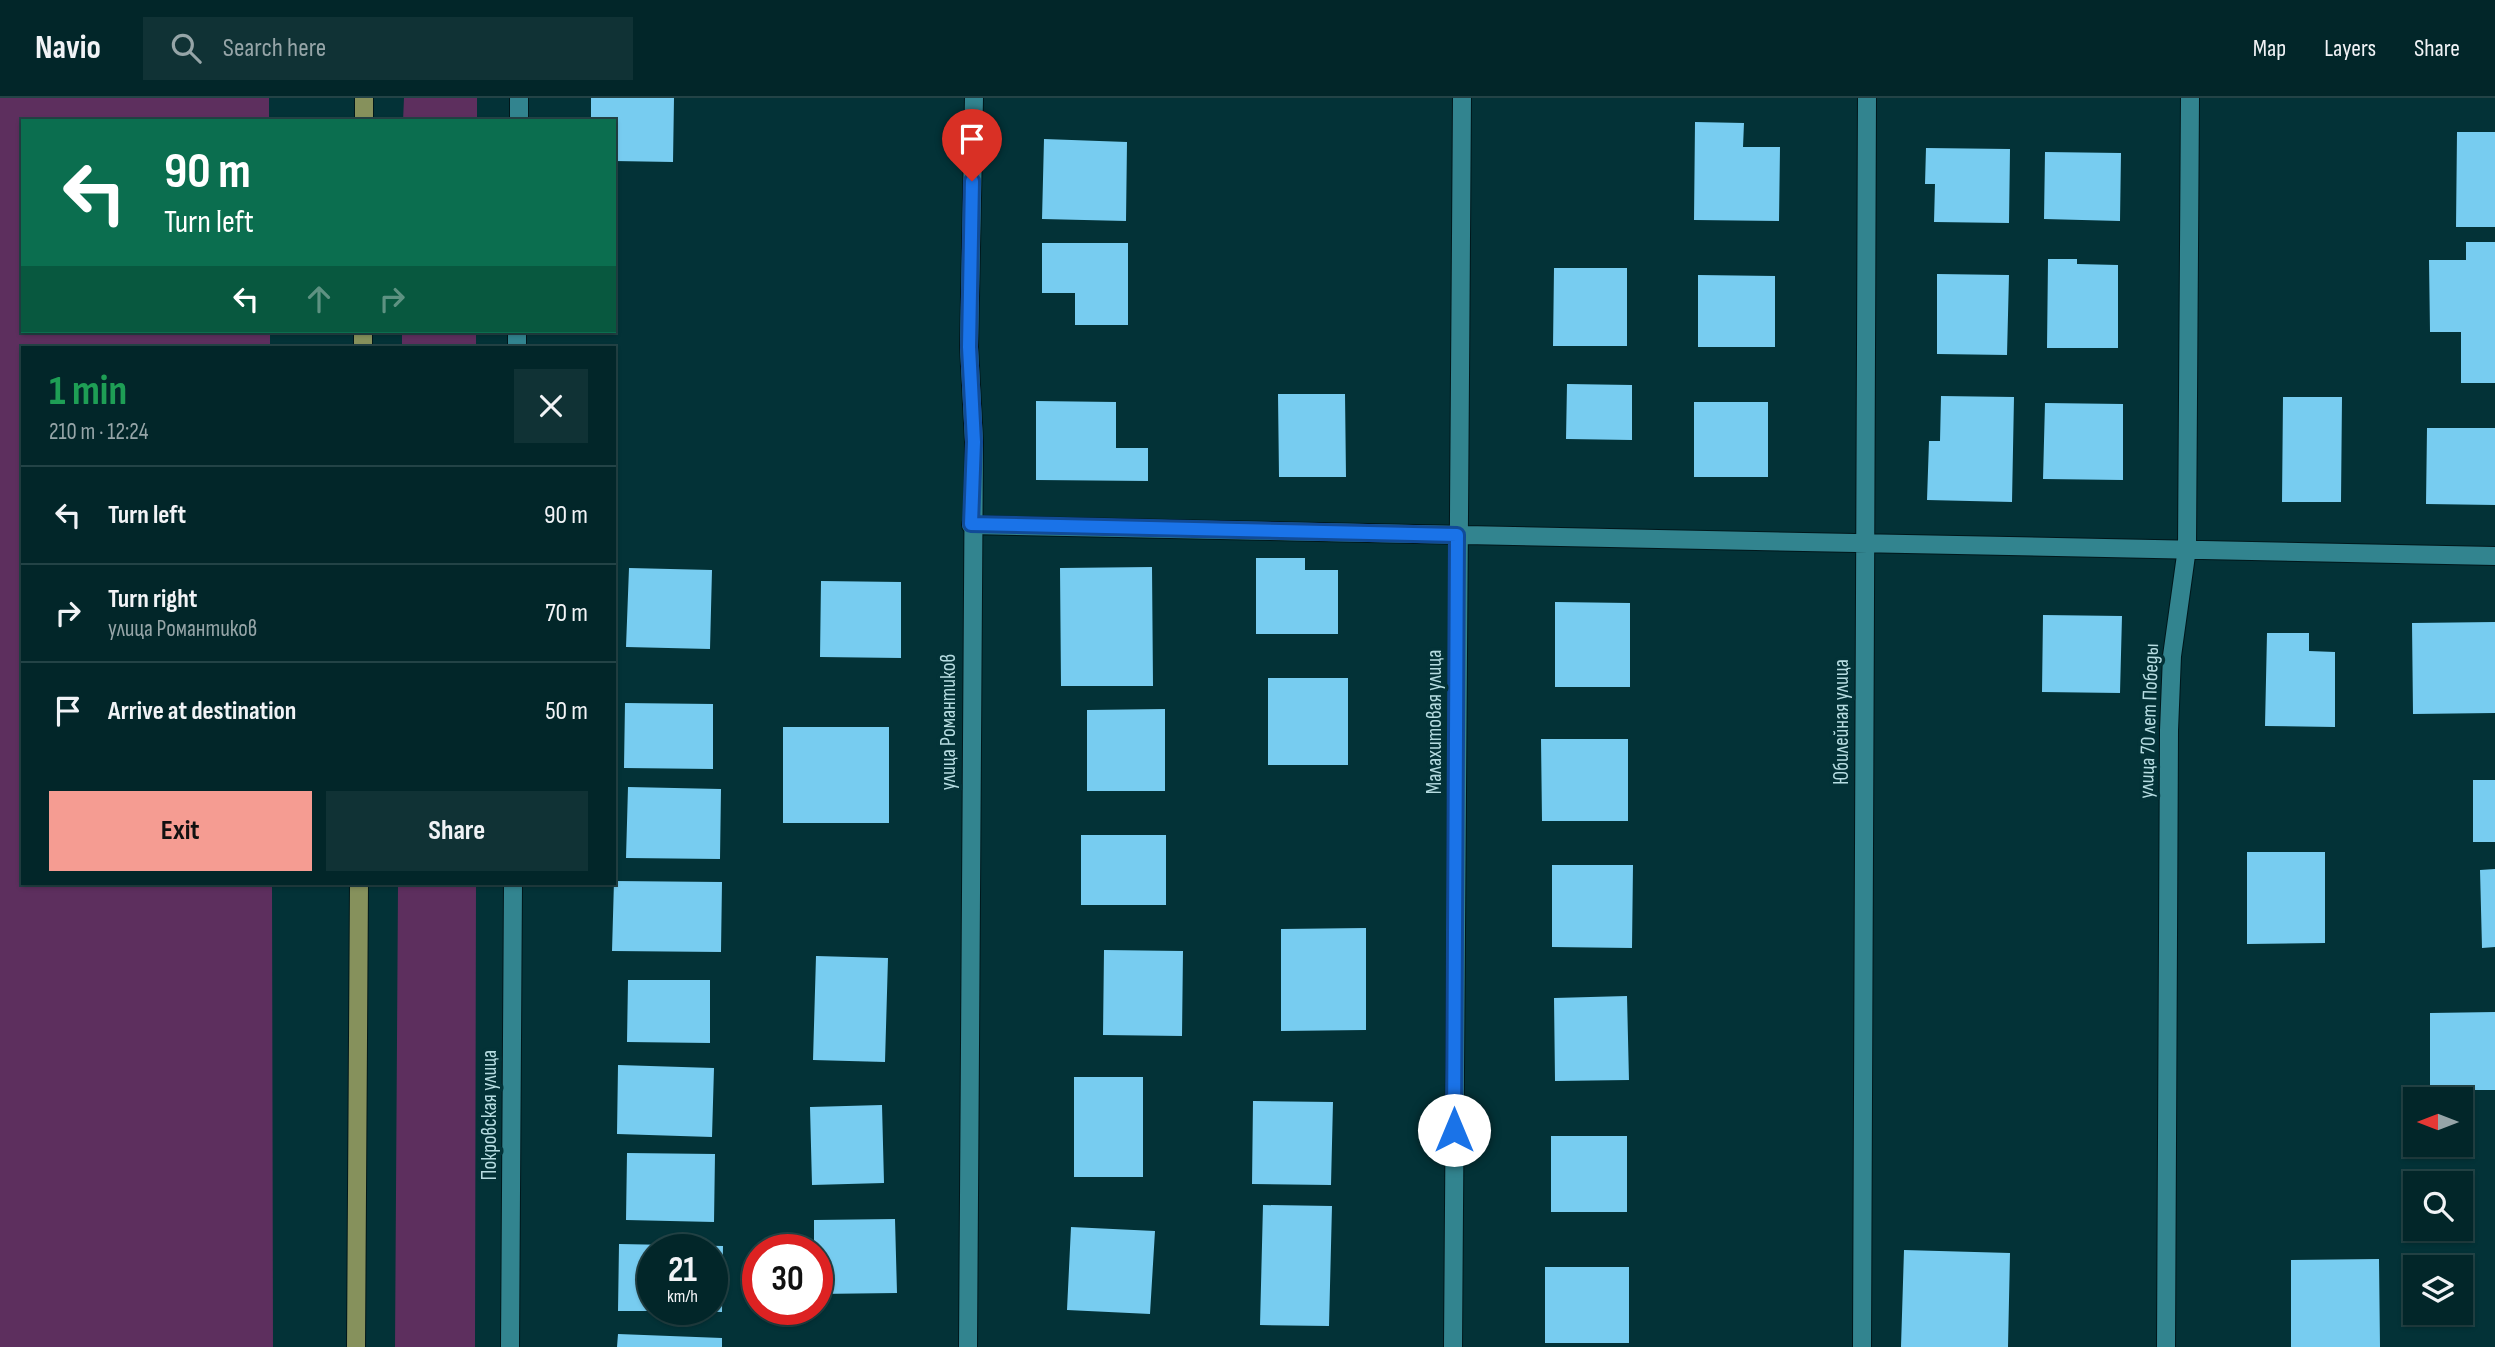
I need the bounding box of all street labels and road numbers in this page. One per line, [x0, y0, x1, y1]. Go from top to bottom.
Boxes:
street label: улица 70 лет Победы [2134, 643, 2164, 799]
street label: Малахитовая улица [1422, 650, 1447, 794]
street label: улица Романтиков [936, 654, 961, 790]
street label: Юбилейная улица [1829, 659, 1854, 785]
street label: Покровская улица [477, 1050, 502, 1180]

